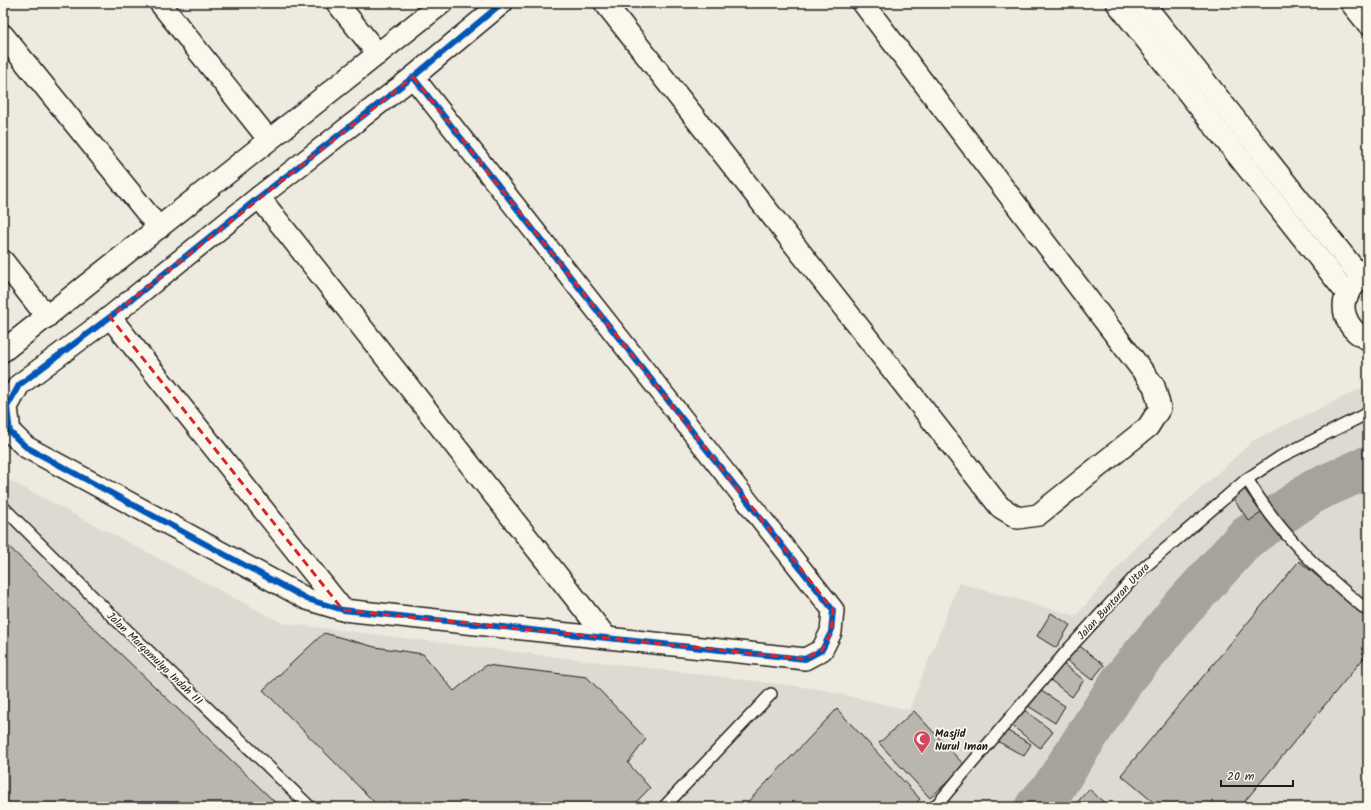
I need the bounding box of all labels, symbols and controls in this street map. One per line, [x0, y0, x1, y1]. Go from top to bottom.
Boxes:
street label: Jalan Buntaran Utara [1073, 559, 1154, 644]
street label: Jalan Margomulyo Indah III [102, 608, 207, 710]
place label: Masjid Nurul Iman [935, 725, 988, 756]
mosque icon: Masjid Nurul Iman [912, 729, 932, 754]
scale bar [1221, 762, 1293, 788]
text: 20 m [1227, 767, 1255, 786]

